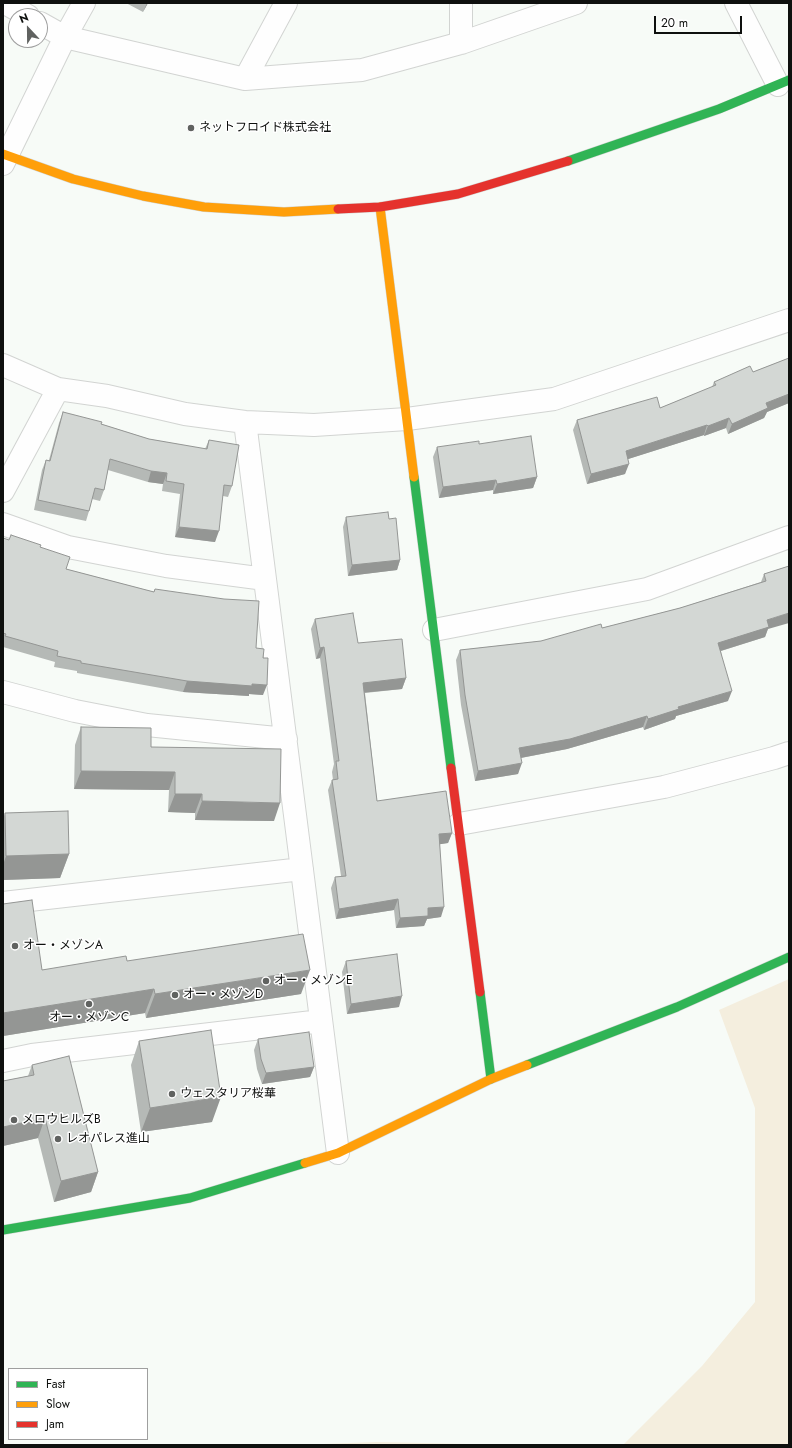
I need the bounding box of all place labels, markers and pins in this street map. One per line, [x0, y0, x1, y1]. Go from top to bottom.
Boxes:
place label: ネットフロイド株式会社 [199, 121, 331, 135]
marker: ネットフロイド株式会社 [186, 123, 196, 133]
place label: オー・メゾンA [23, 939, 103, 953]
marker: オー・メゾンA [10, 941, 20, 951]
place label: オー・メゾンE [274, 974, 353, 988]
marker: オー・メゾンE [261, 976, 271, 986]
place label: オー・メゾンD [183, 988, 263, 1002]
marker: オー・メゾンD [170, 990, 180, 1000]
marker: オー・メゾンC [84, 999, 94, 1009]
place label: オー・メゾンC [49, 1011, 129, 1025]
place label: ウェスタリア桜華 [180, 1087, 276, 1101]
marker: ウェスタリア桜華 [167, 1089, 177, 1099]
place label: メロウヒルズB [22, 1113, 101, 1127]
marker: メロウヒルズB [9, 1115, 19, 1125]
place label: レオパレス進山 [66, 1132, 150, 1146]
marker: レオパレス進山 [53, 1134, 63, 1144]

